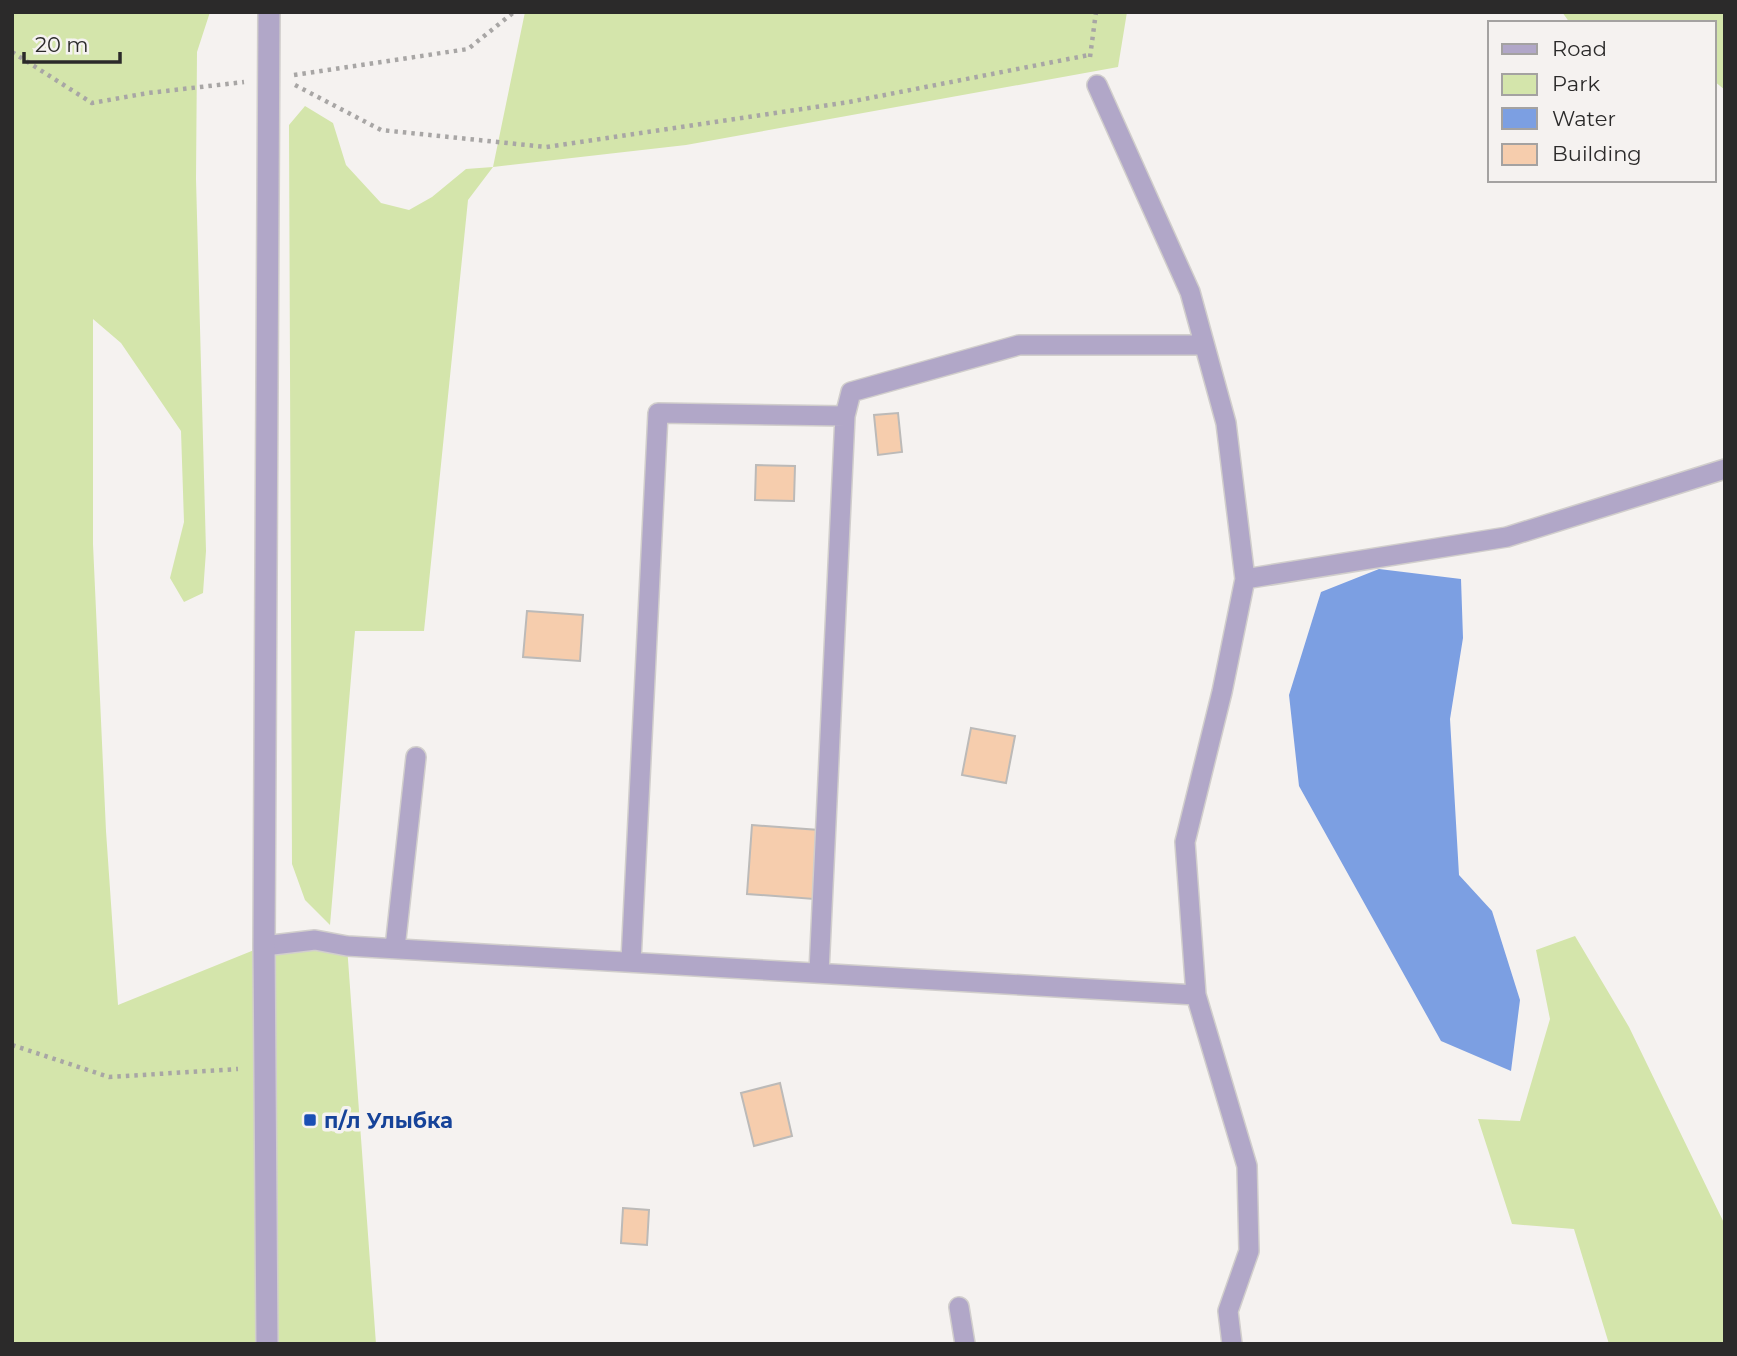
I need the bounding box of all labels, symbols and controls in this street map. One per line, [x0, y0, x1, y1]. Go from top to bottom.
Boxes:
scale bar [24, 21, 121, 65]
legend [1488, 21, 1716, 182]
text: 20 m [35, 32, 89, 57]
text: Road [1552, 36, 1607, 61]
text: Park [1552, 71, 1600, 96]
text: Water [1552, 106, 1616, 131]
text: Building [1552, 141, 1642, 166]
place label: п/л Улыбка [324, 1108, 453, 1133]
marker: п/л Улыбка [302, 1112, 318, 1128]

